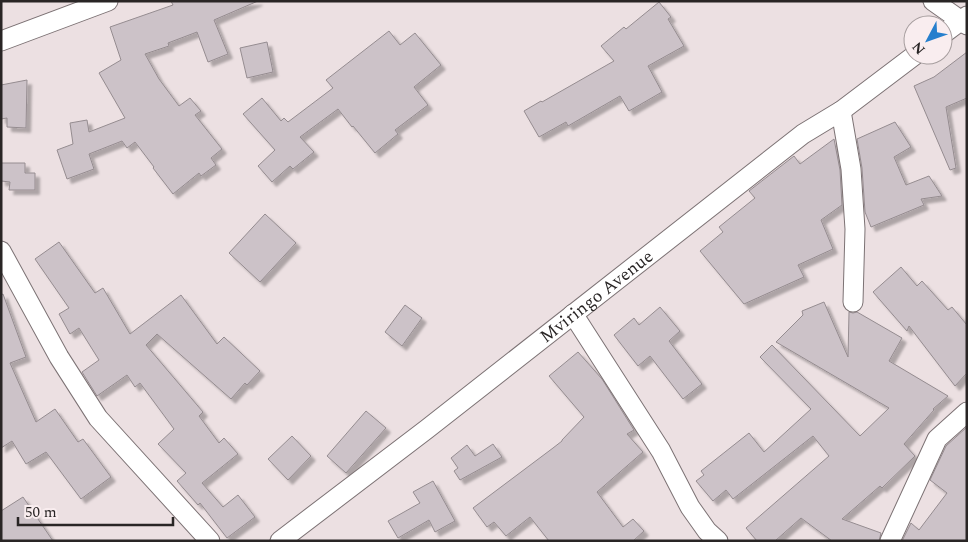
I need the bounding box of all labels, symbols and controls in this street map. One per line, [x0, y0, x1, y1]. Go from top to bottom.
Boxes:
north arrow [903, 15, 953, 65]
text: N [907, 37, 930, 59]
street label: Mviringo Avenue [534, 243, 659, 350]
scale bar [18, 494, 172, 526]
text: 50 m [25, 501, 57, 524]

